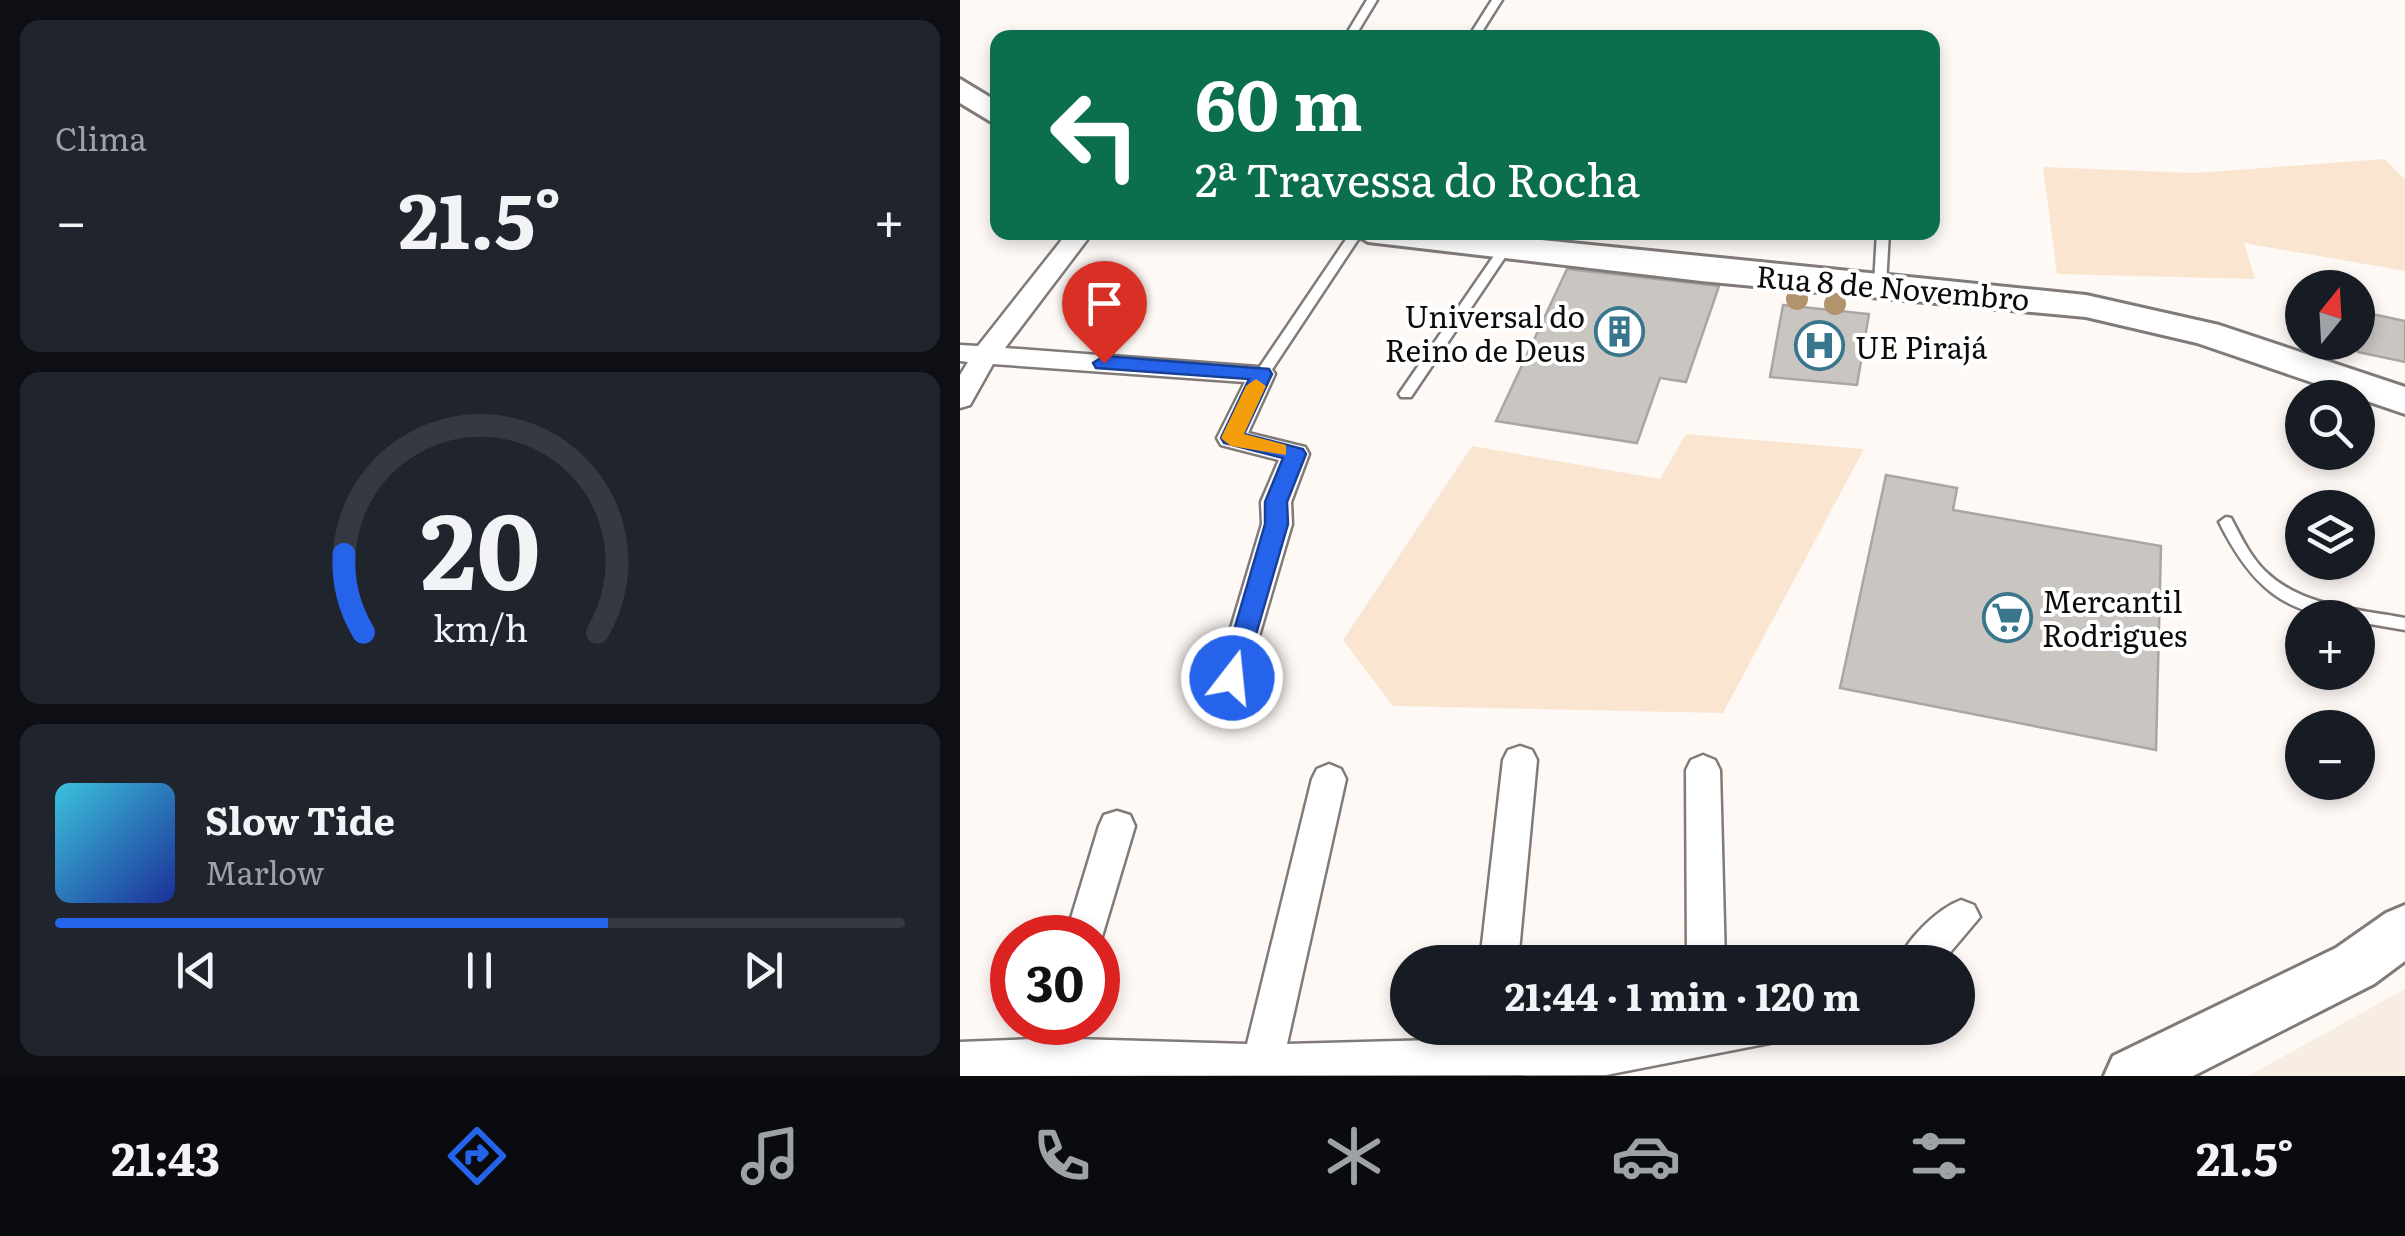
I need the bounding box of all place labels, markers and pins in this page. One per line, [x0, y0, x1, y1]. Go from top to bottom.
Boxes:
pin [1062, 261, 1147, 364]
place label: Universal do Reino de Deus [1385, 293, 1585, 371]
building icon: Universal do Reino de Deus [1594, 306, 1646, 358]
hospital icon: UE Pirajá [1794, 320, 1846, 372]
place label: UE Pirajá [1855, 324, 1988, 368]
place label: Mercantil Rodrigues [2042, 578, 2187, 656]
supermarket icon: Mercantil Rodrigues [1981, 591, 2033, 643]

